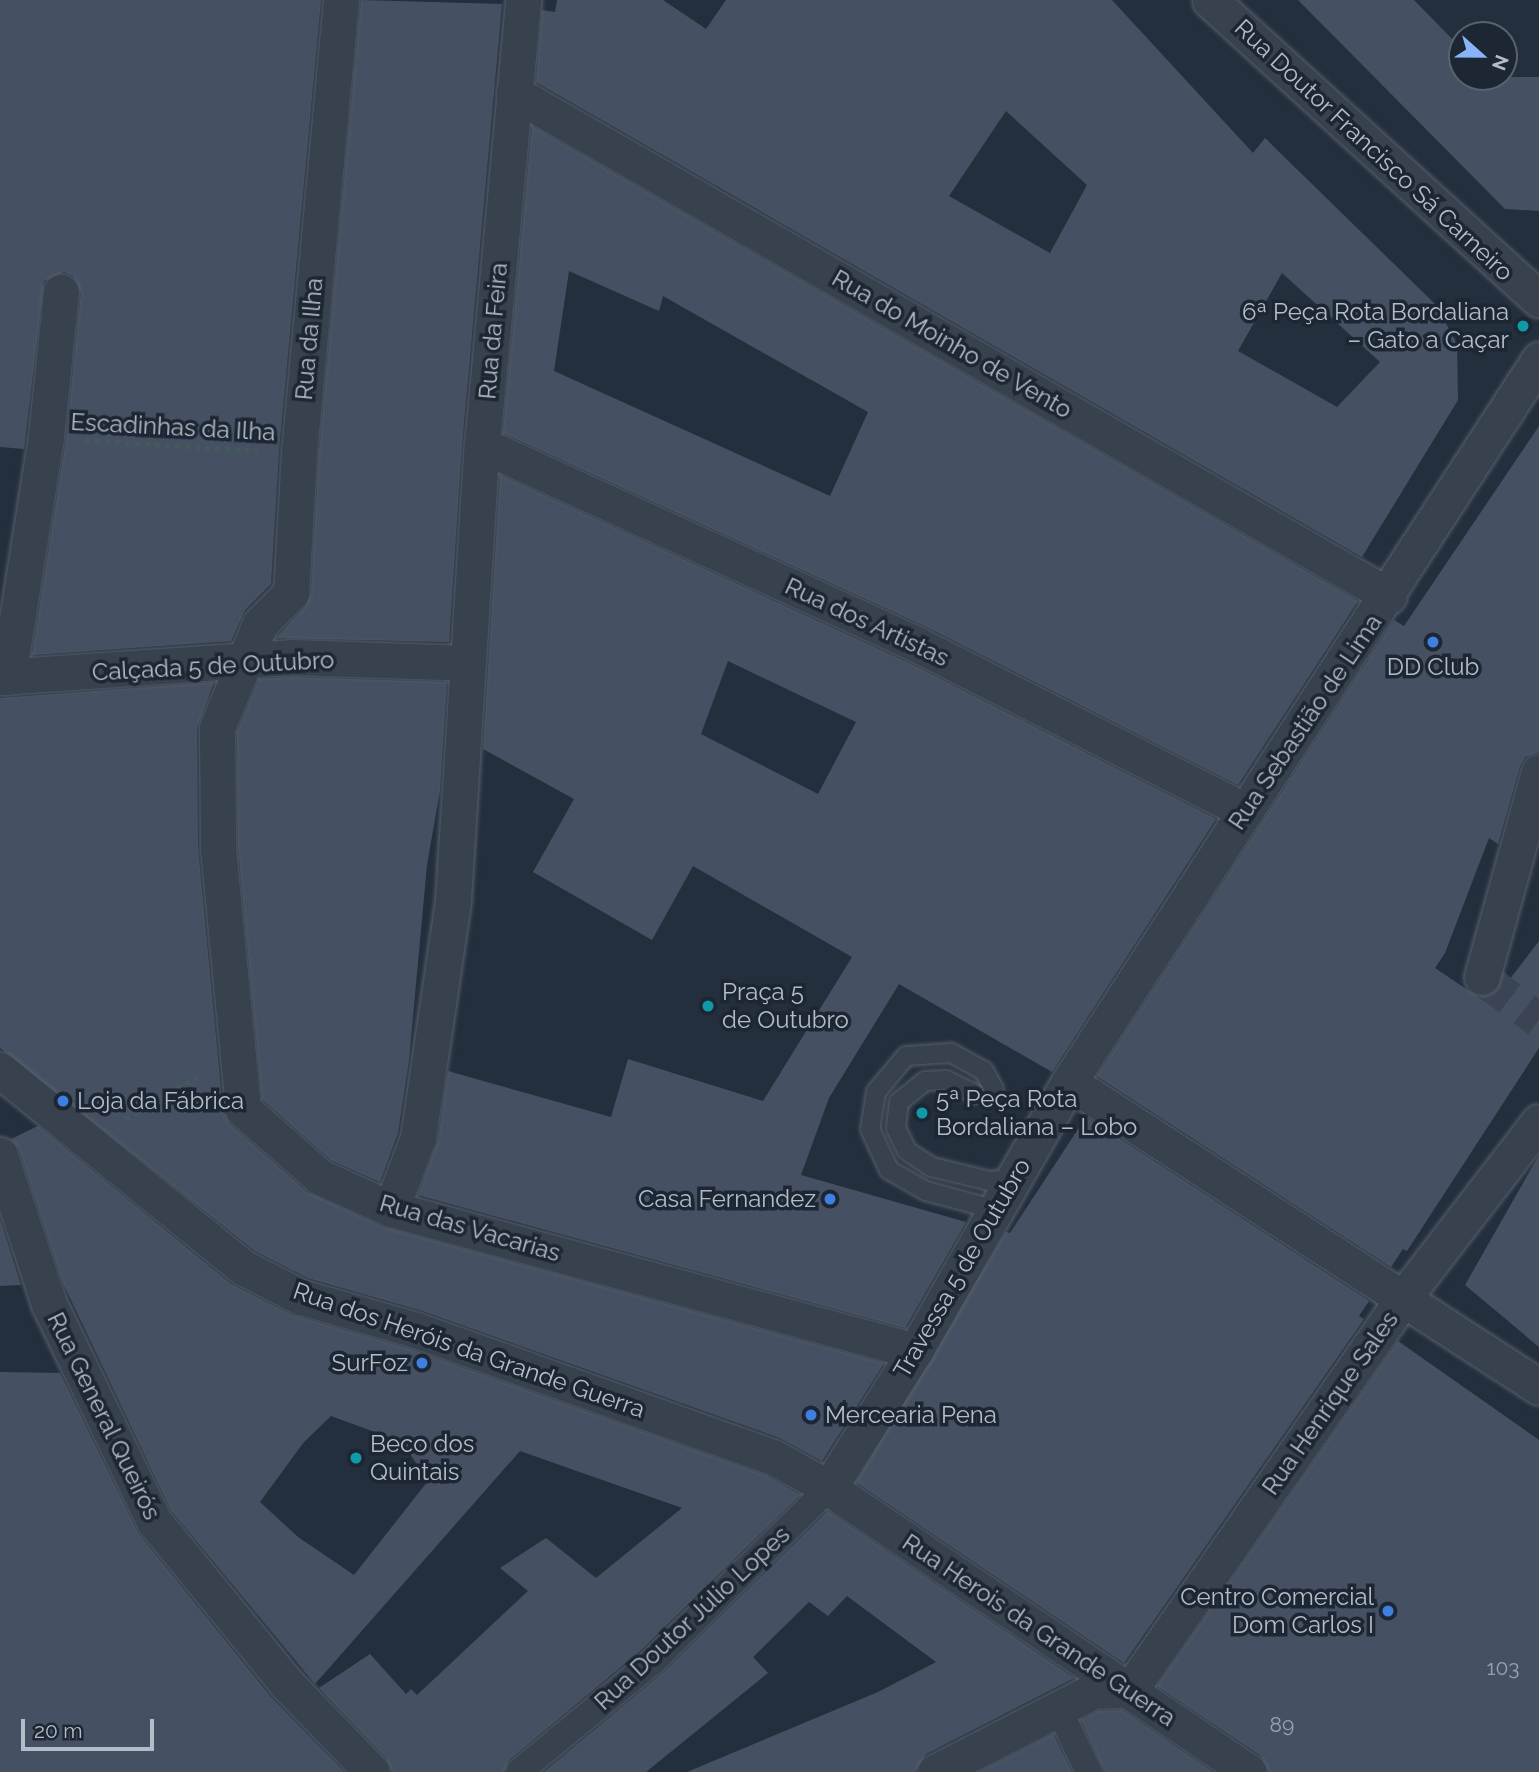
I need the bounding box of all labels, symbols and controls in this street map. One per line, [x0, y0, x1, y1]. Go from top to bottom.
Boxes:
street label: Rua Doutor Francisco Sá Carneiro [1229, 13, 1519, 287]
north arrow [1448, 21, 1518, 91]
text: N [1488, 52, 1514, 74]
street label: Rua da Feira [473, 261, 513, 401]
street label: Rua do Moinho de Vento [827, 263, 1077, 425]
street label: Rua da Ilha [289, 277, 329, 401]
place label: 6ª Peça Rota Bordaliana – Gato a Caçar [1242, 298, 1509, 354]
marker: 6ª Peça Rota Bordaliana – Gato a Caçar [1515, 318, 1531, 334]
street label: Escadinhas da Ilha [70, 407, 276, 447]
street label: Rua dos Artistas [780, 571, 954, 673]
street label: Rua Sebastião de Lima [1222, 609, 1388, 835]
marker: DD Club [1425, 634, 1441, 650]
street label: Calçada 5 de Outubro [91, 645, 335, 687]
place label: DD Club [1387, 653, 1479, 681]
place label: Praça 5 de Outubro [722, 978, 849, 1034]
marker: Praça 5 de Outubro [700, 998, 716, 1014]
place label: 5ª Peça Rota Bordaliana – Lobo [936, 1085, 1137, 1141]
place label: Loja da Fábrica [77, 1087, 244, 1115]
marker: Loja da Fábrica [55, 1093, 71, 1109]
marker: 5ª Peça Rota Bordaliana – Lobo [914, 1105, 930, 1121]
street label: Travessa 5 de Outubro [887, 1153, 1037, 1383]
place label: Casa Fernandez [638, 1185, 816, 1213]
street label: Rua das Vacarias [376, 1188, 564, 1268]
marker: Casa Fernandez [822, 1191, 838, 1207]
street label: Rua dos Heróis da Grande Guerra [289, 1276, 649, 1424]
street label: Rua Henrique Sales [1256, 1306, 1404, 1500]
street label: Rua General Queirós [41, 1307, 167, 1525]
place label: SurFoz [332, 1349, 408, 1377]
marker: SurFoz [414, 1355, 430, 1371]
place label: Mercearia Pena [825, 1401, 997, 1429]
marker: Mercearia Pena [803, 1407, 819, 1423]
place label: Beco dos Quintais [370, 1430, 474, 1486]
marker: Beco dos Quintais [348, 1450, 364, 1466]
street label: Rua Doutor Júlio Lopes [588, 1520, 796, 1716]
street label: Rua Herois da Grande Guerra [897, 1528, 1181, 1732]
place label: Centro Comercial Dom Carlos I [1180, 1583, 1374, 1639]
marker: Centro Comercial Dom Carlos I [1380, 1603, 1396, 1619]
house number: 103 [1486, 1655, 1520, 1681]
scale bar [24, 1706, 158, 1750]
house number: 89 [1270, 1712, 1294, 1738]
text: 20 m [34, 1718, 82, 1743]

